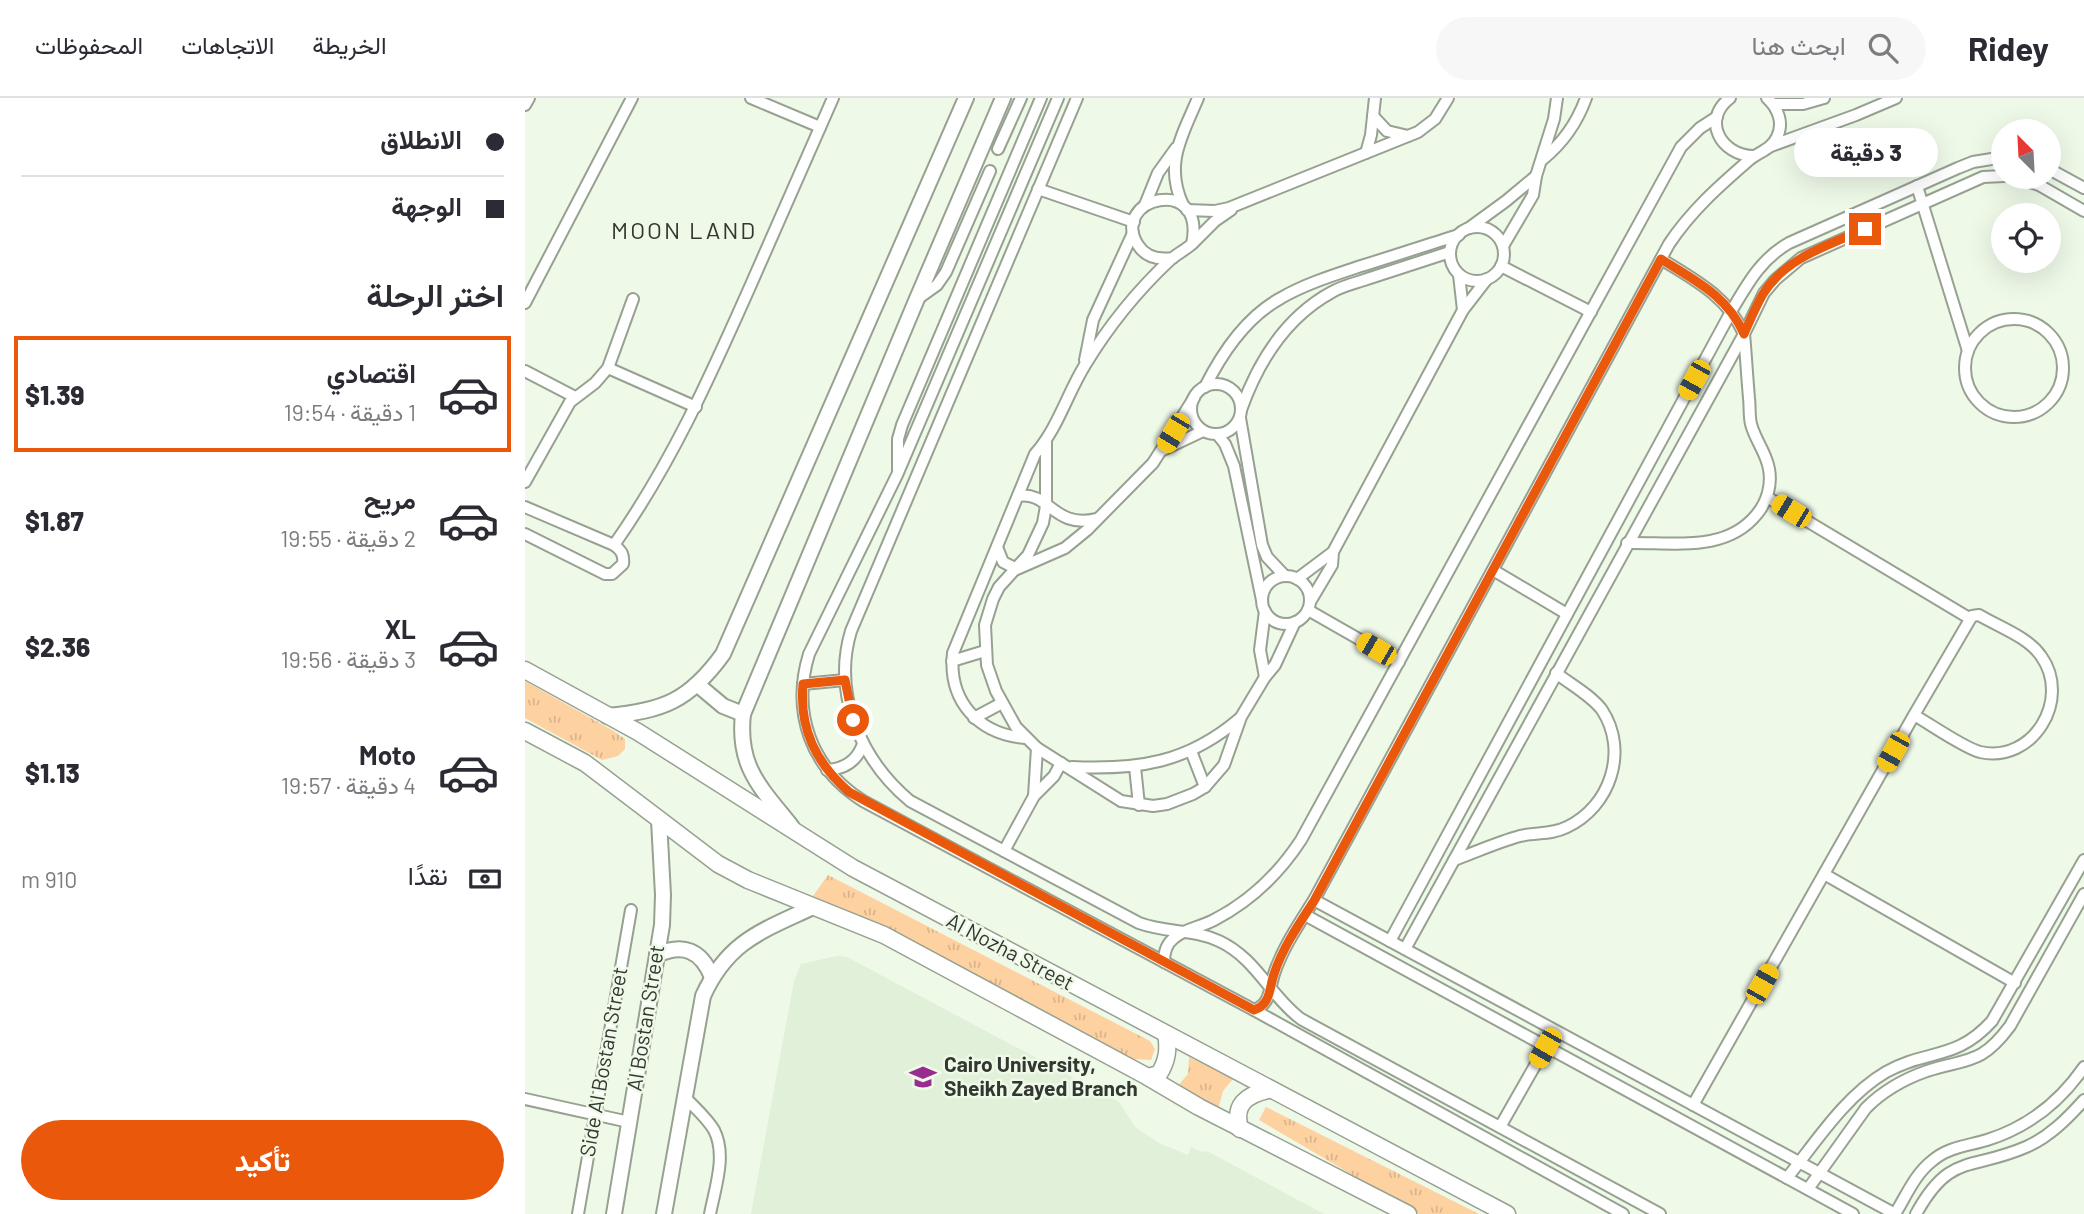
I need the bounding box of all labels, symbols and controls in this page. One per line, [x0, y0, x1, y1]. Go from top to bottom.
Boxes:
search box [1436, 17, 1926, 80]
text: Ridey [1968, 28, 2049, 68]
text: ابحث هنا [1751, 29, 1846, 60]
icon: search [1864, 29, 1902, 67]
text: المحفوظات [35, 30, 143, 59]
text: الاتجاهات [181, 30, 274, 59]
text: الخريطة [312, 30, 387, 59]
north arrow [1991, 119, 2061, 189]
map controls [1991, 119, 2061, 273]
text: الانطلاق [380, 123, 462, 154]
callout: 3 دقيقة [1793, 128, 1937, 176]
text: 3 دقيقة [1830, 138, 1902, 166]
text: الوجهة [391, 190, 462, 221]
button: locate [1991, 203, 2061, 273]
route end [1849, 213, 1881, 245]
district label: MOON LAND [611, 215, 757, 244]
text: اختر الرحلة [366, 275, 504, 313]
text: اقتصادي [327, 357, 416, 388]
car [1675, 357, 1714, 403]
icon: car [437, 363, 500, 426]
text: $1.39 [25, 379, 84, 410]
text: 1 دقيقة · 19:54 [284, 398, 416, 426]
car [1154, 410, 1193, 456]
text: مريح [364, 483, 416, 514]
icon: car [437, 489, 500, 552]
car [1768, 491, 1815, 531]
text: $1.87 [25, 505, 84, 536]
text: 2 دقيقة · 19:55 [280, 524, 416, 552]
text: XL [385, 613, 416, 644]
icon: car [437, 615, 500, 678]
car [1353, 629, 1400, 669]
text: $2.36 [25, 631, 90, 662]
text: 3 دقيقة · 19:56 [281, 645, 416, 673]
route start [837, 704, 869, 736]
car [1874, 729, 1913, 775]
text: Moto [359, 739, 416, 770]
icon: car [437, 741, 500, 804]
text: $1.13 [25, 757, 80, 788]
text: 4 دقيقة · 19:57 [281, 771, 416, 799]
text: نقدًا [408, 859, 448, 890]
icon: cash [466, 860, 504, 898]
text: 910 m [21, 865, 77, 893]
street label: Al Nozha Street [943, 907, 1079, 995]
street label: Al Bostan Street [621, 943, 668, 1093]
car [1743, 961, 1782, 1007]
street label: Side Al Bostan Street [574, 965, 632, 1159]
car [1526, 1025, 1565, 1071]
place label: Cairo University, Sheikh Zayed Branch [944, 1051, 1138, 1100]
school or university icon: Cairo University, Sheikh Zayed Branch [908, 1062, 938, 1092]
button: تأكيد [21, 1120, 504, 1200]

